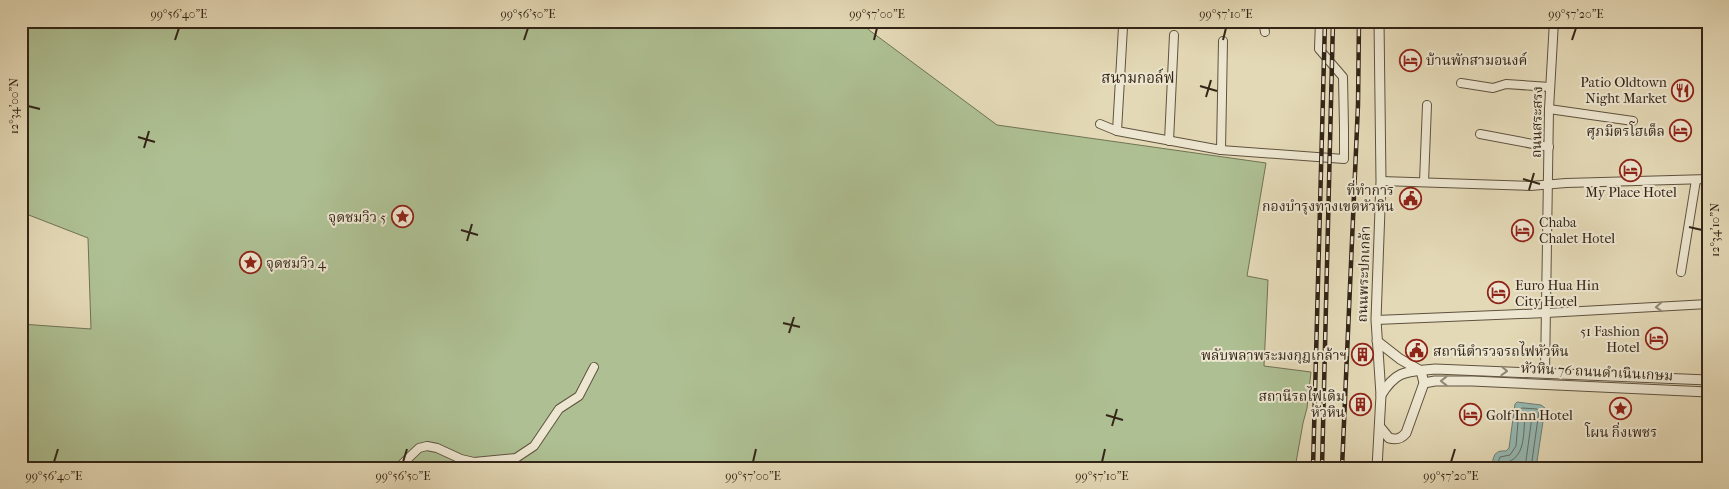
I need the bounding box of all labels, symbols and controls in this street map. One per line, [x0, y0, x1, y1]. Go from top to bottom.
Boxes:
text: 99°56'40"E [151, 7, 207, 21]
text: 99°56'50"E [501, 7, 555, 21]
text: 99°57'00"E [849, 7, 905, 21]
text: 99°57'10"E [1199, 7, 1253, 21]
text: 99°57'20"E [1548, 7, 1604, 21]
hotel icon: บ้านพักสามอนงค์ [1398, 48, 1422, 72]
place label: บ้านพักสามอนงค์ [1426, 51, 1527, 69]
district label: สนามกอล์ฟ [1101, 68, 1175, 87]
place label: Patio Oldtown Night Market [1580, 74, 1667, 107]
text: 12°34'00"N [7, 78, 21, 134]
restaurant icon: Patio Oldtown Night Market [1671, 78, 1695, 102]
street label: ถนนสระสรง [1528, 86, 1546, 158]
hotel icon: ศุภมิตรโฮเต็ล [1669, 119, 1693, 143]
place label: ศุภมิตรโฮเต็ล [1586, 121, 1665, 140]
hotel icon: My Place Hotel [1619, 158, 1643, 182]
place label: ที่ทำการ กองบำรุงทางเขตหัวหิน [1262, 180, 1394, 215]
place label: My Place Hotel [1585, 184, 1677, 201]
public building icon: ที่ทำการ กองบำรุงทางเขตหัวหิน [1398, 186, 1422, 210]
text: 12°34'10"N [1708, 203, 1722, 257]
place icon: จุดชมวิว 5 [390, 205, 414, 229]
place label: จุดชมวิว 5 [328, 209, 386, 226]
place label: Chaba Chalet Hotel [1539, 214, 1615, 247]
hotel icon: Chaba Chalet Hotel [1511, 218, 1535, 242]
street label: ถนนพระปกเกล้า [1354, 225, 1374, 323]
place icon: จุดชมวิว 4 [238, 251, 262, 275]
place label: จุดชมวิว 4 [266, 255, 327, 272]
place label: Euro Hua Hin City Hotel [1515, 277, 1599, 310]
hotel icon: Euro Hua Hin City Hotel [1487, 281, 1511, 305]
one-way arrow [1655, 301, 1663, 312]
place label: 51 Fashion Hotel [1580, 323, 1640, 356]
hotel icon: 51 Fashion Hotel [1644, 327, 1668, 351]
public building icon: สถานีตำรวจรถไฟหัวหิน [1405, 339, 1429, 363]
place label: สถานีตำรวจรถไฟหัวหิน [1433, 341, 1569, 360]
building icon: พลับพลาพระมงกุฎเกล้าฯ [1351, 343, 1375, 367]
place label: พลับพลาพระมงกุฎเกล้าฯ [1201, 347, 1347, 364]
street label: หัวหิน 76 ถนนดำเนินเกษม [1520, 360, 1674, 384]
one-way arrow [1500, 366, 1508, 377]
one-way arrow [1440, 376, 1448, 386]
place label: สถานีรถไฟเดิม หัวหิน [1258, 386, 1345, 421]
building icon: สถานีรถไฟเดิม หัวหิน [1349, 392, 1373, 416]
place icon: โผน กิ่งเพชร [1609, 397, 1633, 421]
hotel icon: Golf Inn Hotel [1458, 403, 1482, 427]
place label: Golf Inn Hotel [1486, 407, 1573, 424]
place label: โผน กิ่งเพชร [1584, 422, 1657, 441]
text: 99°56'40"E [26, 469, 82, 483]
text: 99°56'50"E [376, 469, 430, 483]
text: 99°57'00"E [725, 469, 781, 483]
text: 99°57'10"E [1075, 469, 1129, 483]
text: 99°57'20"E [1423, 469, 1479, 483]

